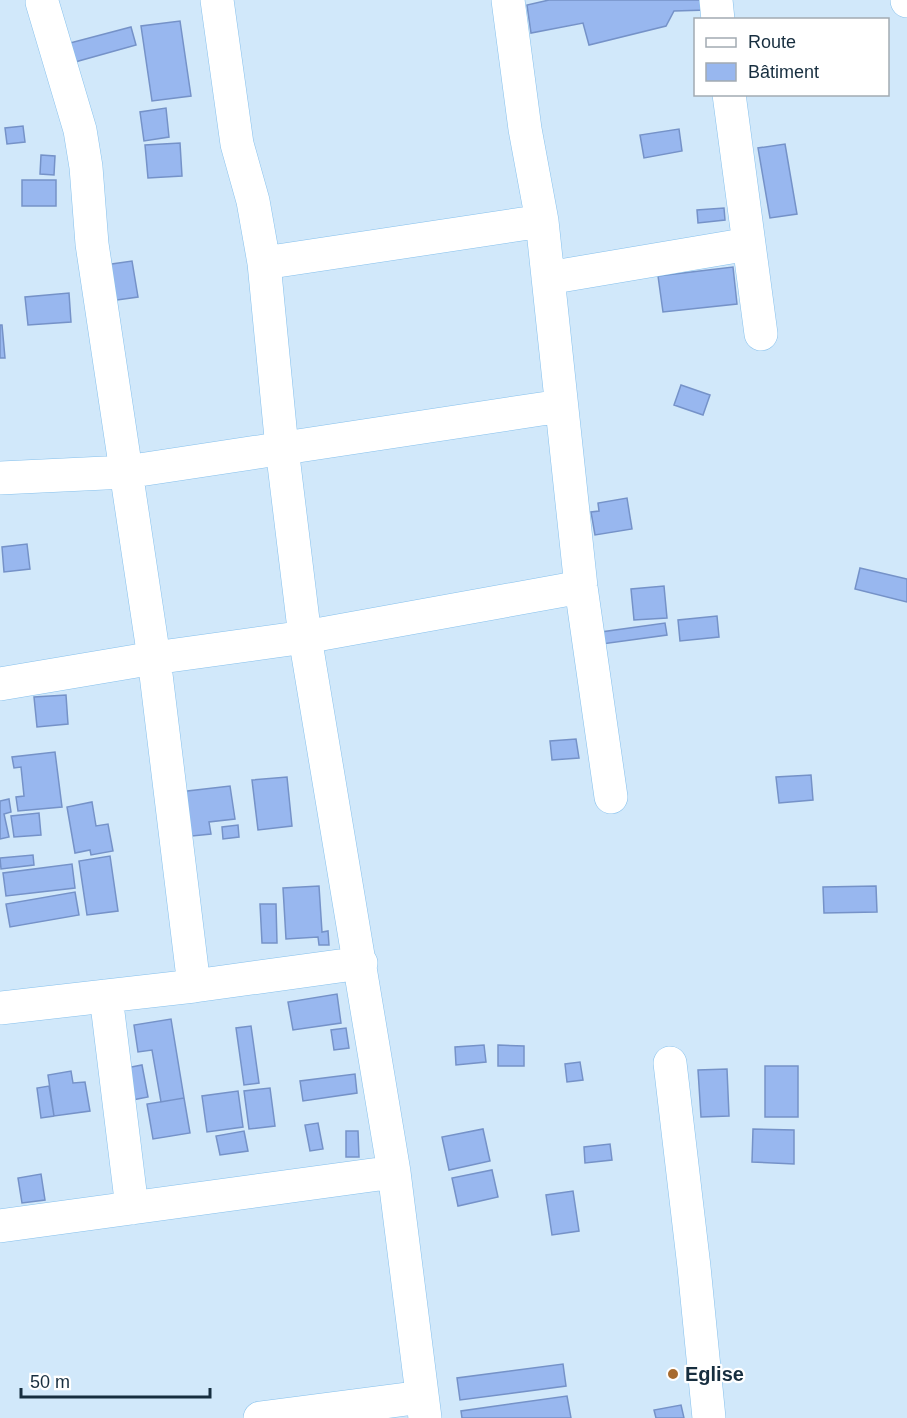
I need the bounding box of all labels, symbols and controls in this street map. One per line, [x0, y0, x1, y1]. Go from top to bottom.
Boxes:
legend [694, 18, 889, 96]
text: Route [748, 32, 796, 52]
text: Bâtiment [748, 62, 819, 82]
scale bar [21, 1361, 210, 1399]
place label: Eglise [685, 1363, 744, 1385]
marker: Eglise [666, 1367, 680, 1381]
text: 50 m [30, 1372, 70, 1392]

